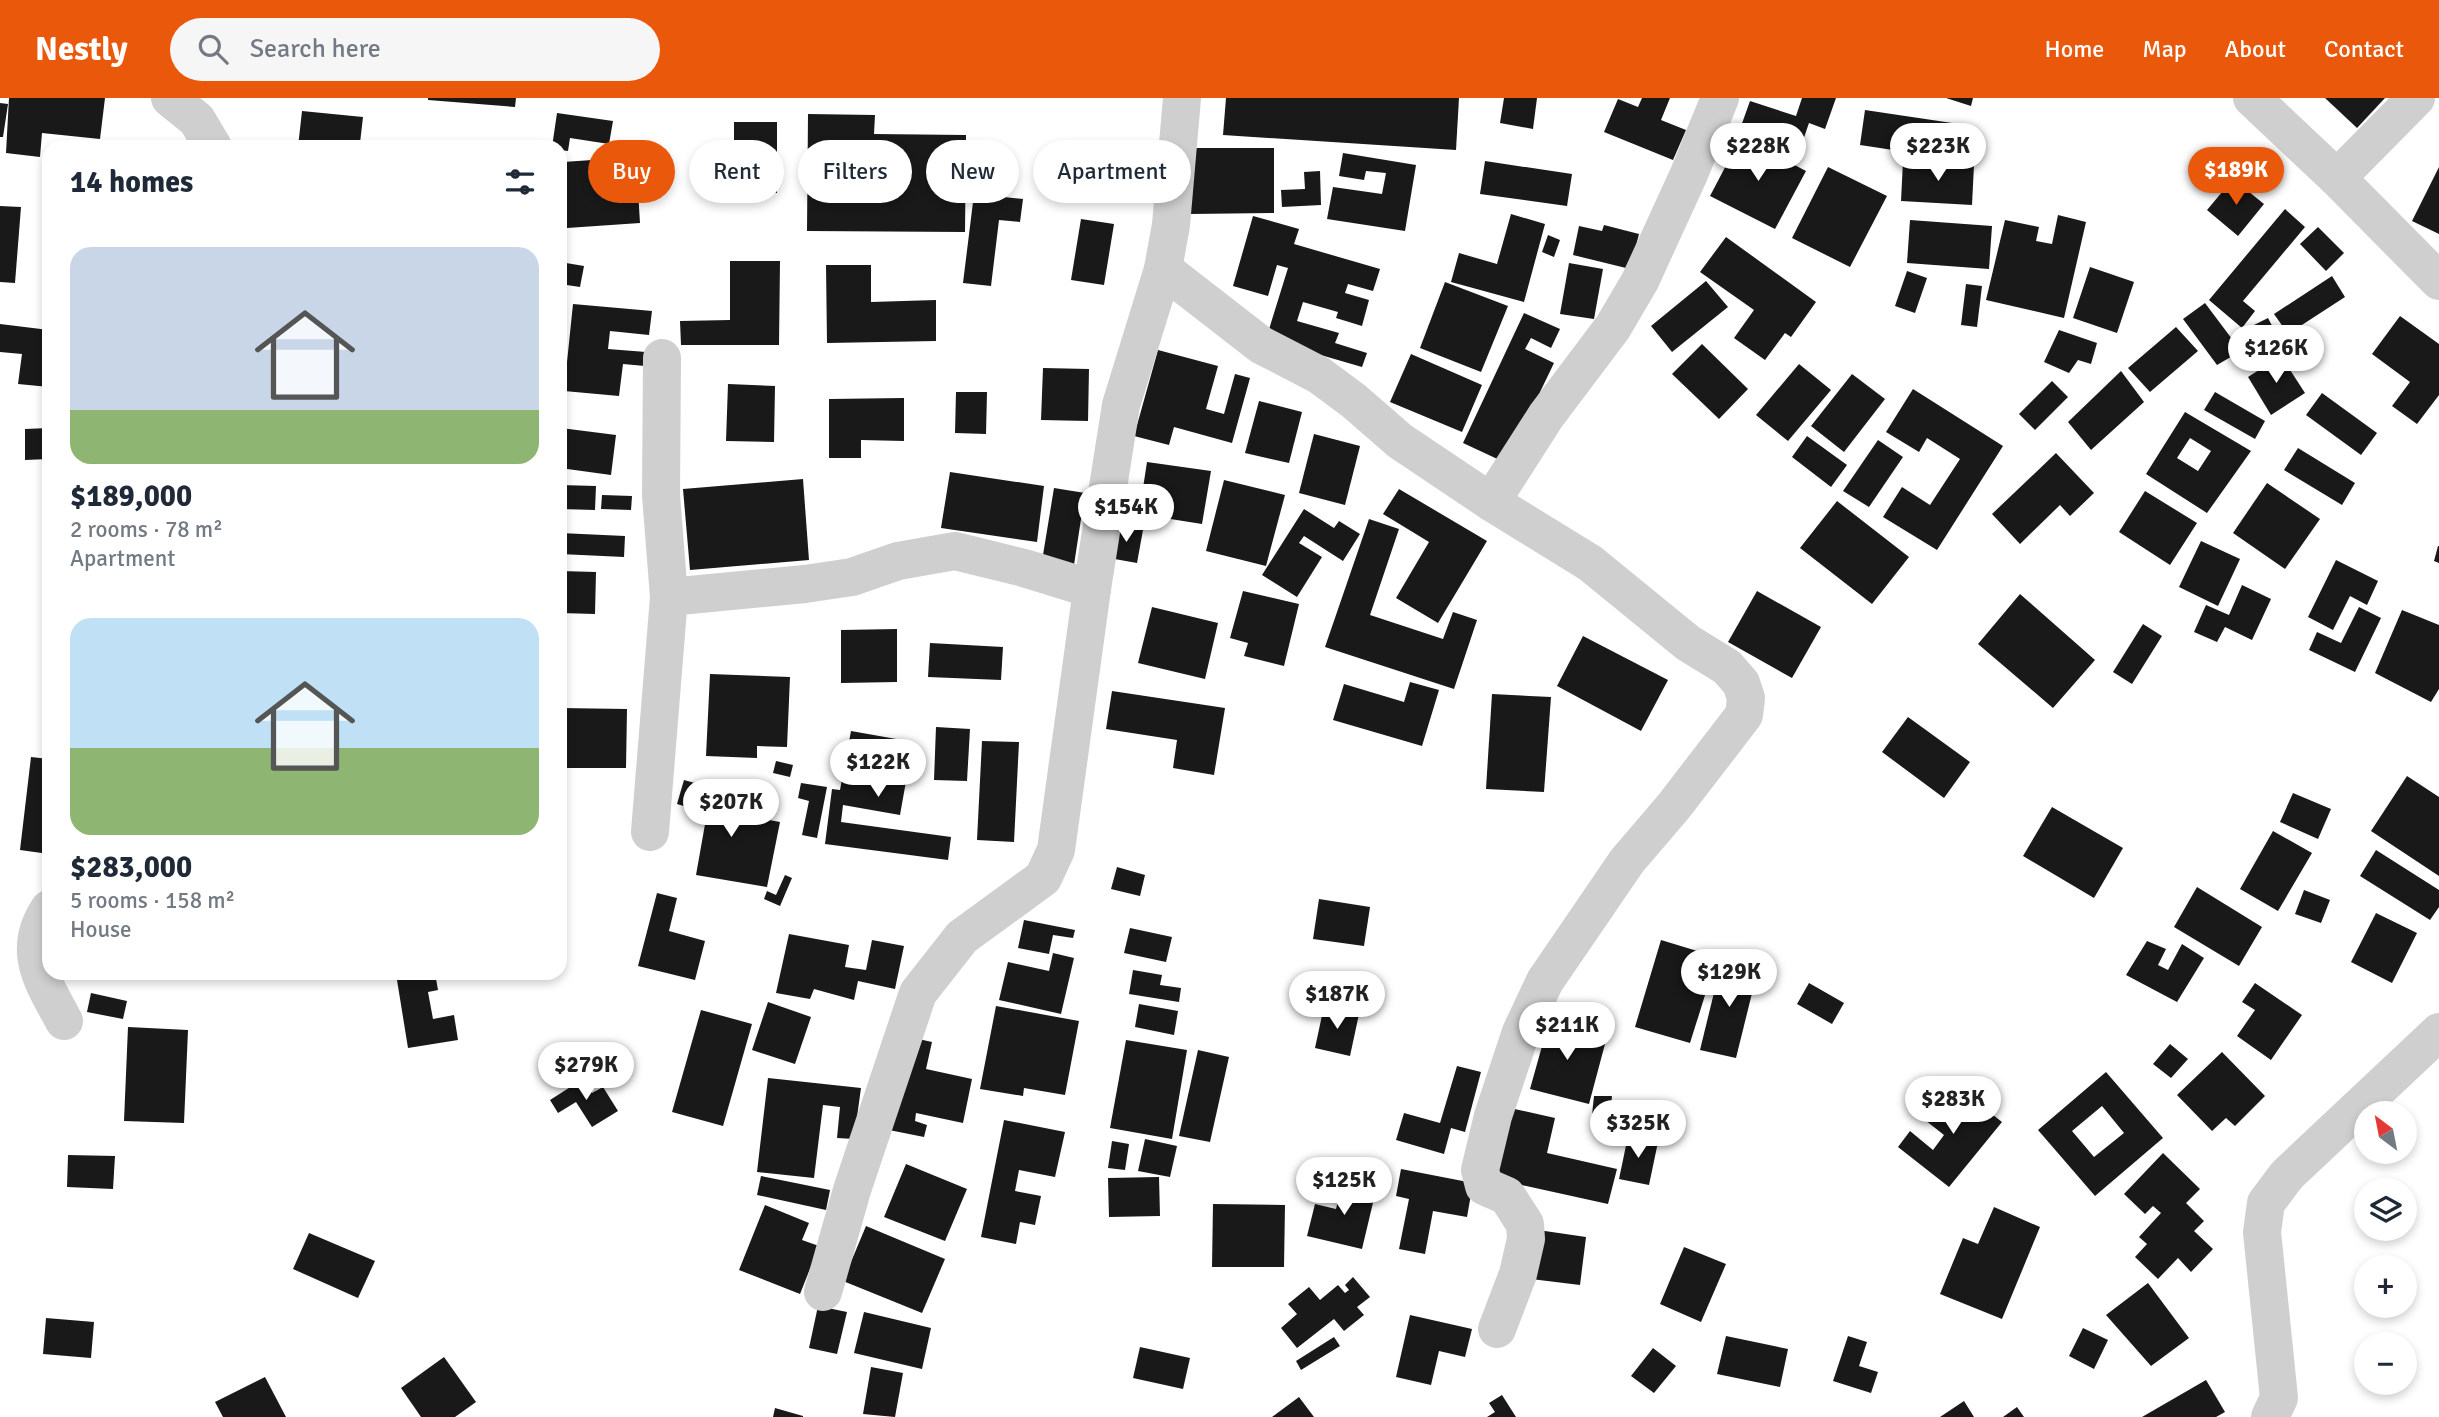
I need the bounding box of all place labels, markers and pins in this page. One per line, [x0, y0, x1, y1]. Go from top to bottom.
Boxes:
pin: $228K [1709, 123, 1807, 183]
pin: $223K [1889, 123, 1987, 183]
pin: $189K [2187, 148, 2285, 207]
pin: $126K [2227, 326, 2325, 385]
pin: $154K [1077, 484, 1175, 544]
pin: $122K [829, 740, 927, 799]
pin: $207K [682, 780, 780, 839]
pin: $129K [1680, 950, 1778, 1009]
pin: $187K [1288, 972, 1386, 1031]
pin: $211K [1518, 1002, 1616, 1062]
pin: $279K [537, 1042, 635, 1102]
pin: $283K [1904, 1076, 2002, 1136]
pin: $325K [1589, 1100, 1687, 1160]
pin: $125K [1295, 1158, 1393, 1217]

